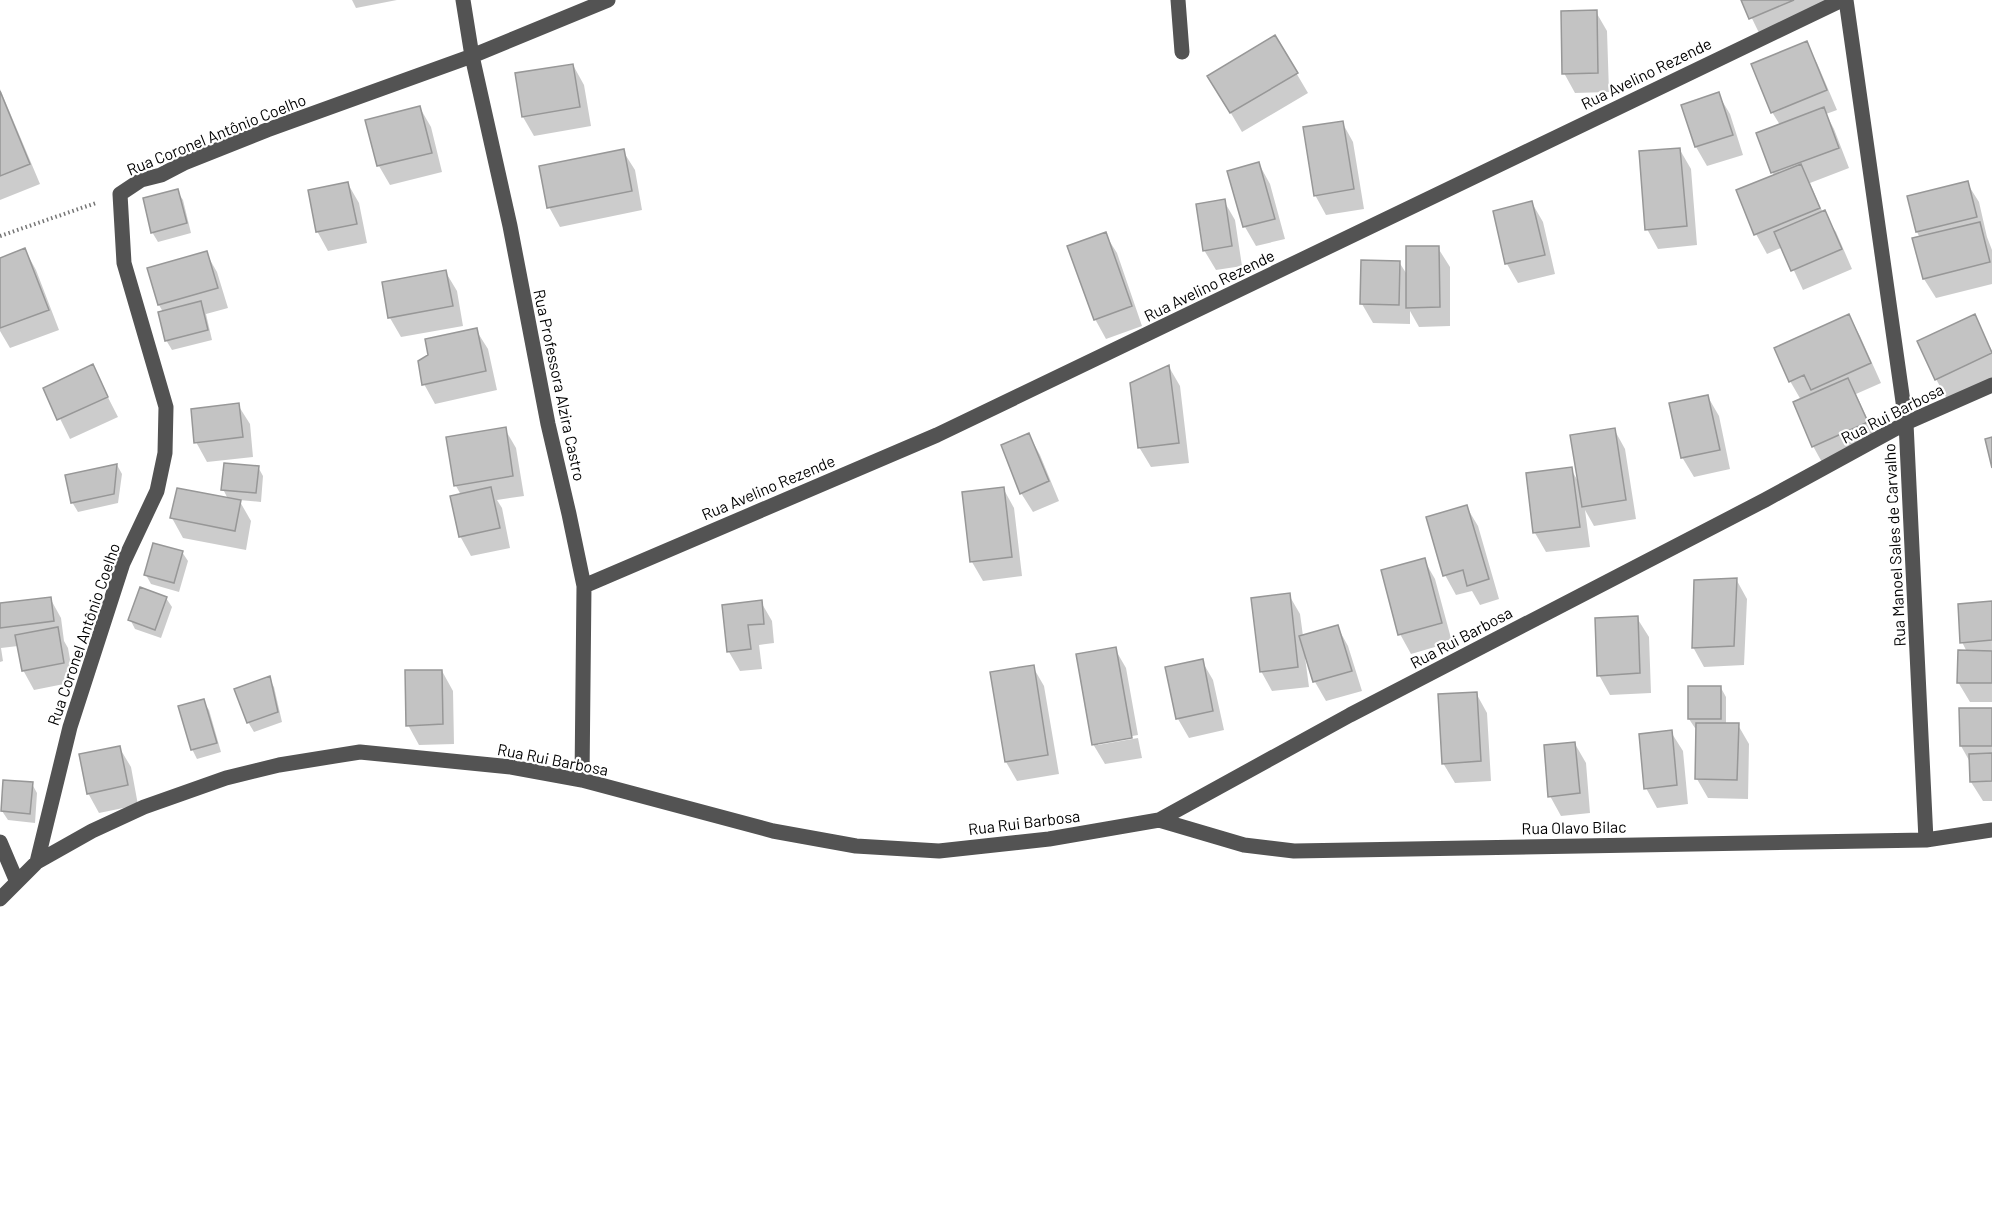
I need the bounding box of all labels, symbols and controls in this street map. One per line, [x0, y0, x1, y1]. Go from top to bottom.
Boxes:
street label: Rua Avelino Rezende [1578, 33, 1714, 113]
street label: Rua Coronel Antônio Coelho [124, 89, 308, 179]
street label: Rua Avelino Rezende [1141, 245, 1277, 325]
street label: Rua Professora Alzira Castro [530, 287, 590, 483]
street label: Rua Rui Barbosa [1838, 379, 1946, 447]
street label: Rua Manoel Sales de Carvalho [1879, 443, 1909, 647]
street label: Rua Avelino Rezende [699, 450, 837, 524]
street label: Rua Coronel Antônio Coelho [43, 540, 123, 728]
street label: Rua Rui Barbosa [1407, 602, 1515, 672]
street label: Rua Rui Barbosa [496, 739, 610, 779]
street label: Rua Rui Barbosa [967, 806, 1081, 838]
street label: Rua Olavo Bilac [1521, 817, 1627, 837]

